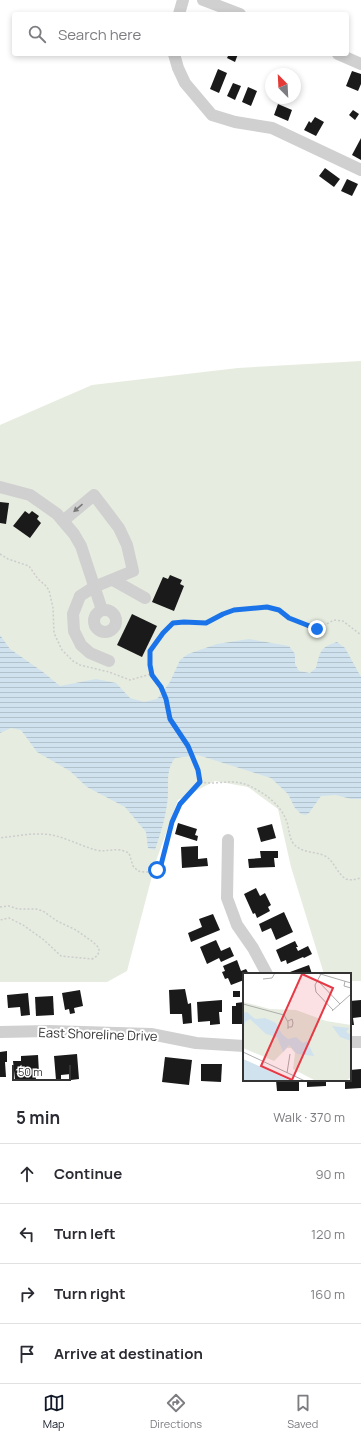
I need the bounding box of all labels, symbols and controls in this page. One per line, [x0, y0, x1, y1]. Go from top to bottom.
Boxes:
search box [12, 12, 349, 56]
icon: search [26, 23, 48, 45]
text: Search here [58, 24, 141, 45]
north arrow [265, 68, 301, 104]
one-way arrow [73, 504, 84, 513]
route end [308, 620, 326, 638]
route start [148, 861, 166, 879]
inset map [243, 973, 351, 1081]
street label: East Shoreline Drive [38, 1023, 158, 1045]
scale bar [12, 1063, 71, 1082]
text: 50 m [18, 1064, 43, 1079]
text: 5 min [16, 1106, 60, 1129]
text: Walk · 370 m [273, 1108, 345, 1126]
icon: ahead [16, 1163, 38, 1185]
text: Continue [54, 1163, 122, 1184]
text: 90 m [315, 1165, 345, 1183]
icon: left [16, 1223, 38, 1245]
text: Turn left [54, 1223, 116, 1244]
text: 120 m [311, 1225, 345, 1243]
icon: right [16, 1283, 38, 1305]
text: Turn right [54, 1283, 125, 1304]
text: 160 m [310, 1285, 345, 1303]
icon: arrive [16, 1343, 38, 1365]
text: Arrive at destination [54, 1343, 203, 1364]
tab: Map [43, 1392, 65, 1431]
tab: Directions [150, 1392, 202, 1431]
tab: Saved [287, 1392, 318, 1431]

